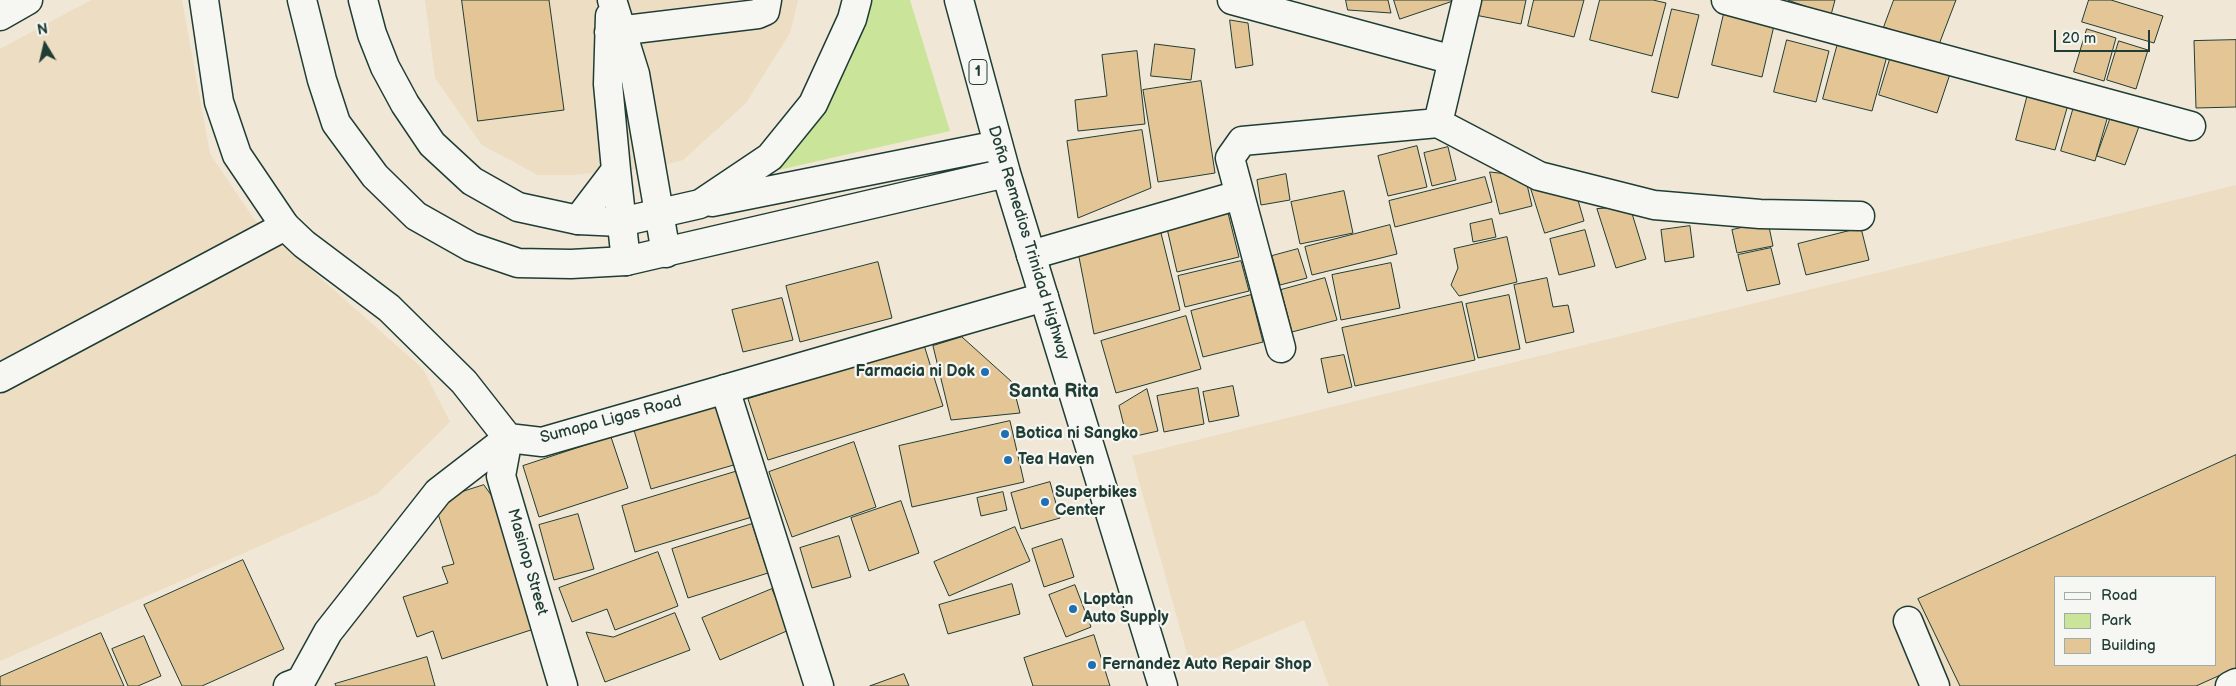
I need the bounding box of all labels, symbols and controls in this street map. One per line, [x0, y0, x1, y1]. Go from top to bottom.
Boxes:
north arrow [20, 20, 70, 70]
text: N [36, 20, 49, 39]
scale bar [2056, 20, 2152, 52]
text: 20 m [2062, 29, 2096, 48]
road number: 1 [969, 60, 987, 84]
street label: Doña Remedios Trinidad Highway [983, 124, 1073, 362]
place label: Farmacia ni Dok [855, 362, 975, 382]
marker: Farmacia ni Dok [979, 366, 991, 378]
district label: Santa Rita [1009, 381, 1099, 403]
street label: Sumapa Ligas Road [538, 392, 684, 448]
place label: Botica ni Sangko [1015, 424, 1138, 444]
marker: Botica ni Sangko [999, 428, 1011, 440]
place label: Tea Haven [1018, 450, 1094, 470]
marker: Tea Haven [1002, 454, 1014, 466]
place label: Superbikes Center [1055, 483, 1137, 521]
marker: Superbikes Center [1039, 496, 1051, 508]
street label: Masinop Street [503, 506, 551, 618]
legend [2054, 576, 2216, 666]
text: Road [2101, 586, 2137, 605]
place label: Loptan Auto Supply [1083, 590, 1169, 628]
marker: Loptan Auto Supply [1067, 603, 1079, 615]
text: Park [2101, 611, 2131, 630]
text: Building [2101, 636, 2156, 655]
place label: Fernandez Auto Repair Shop [1102, 655, 1312, 675]
marker: Fernandez Auto Repair Shop [1086, 659, 1098, 671]

